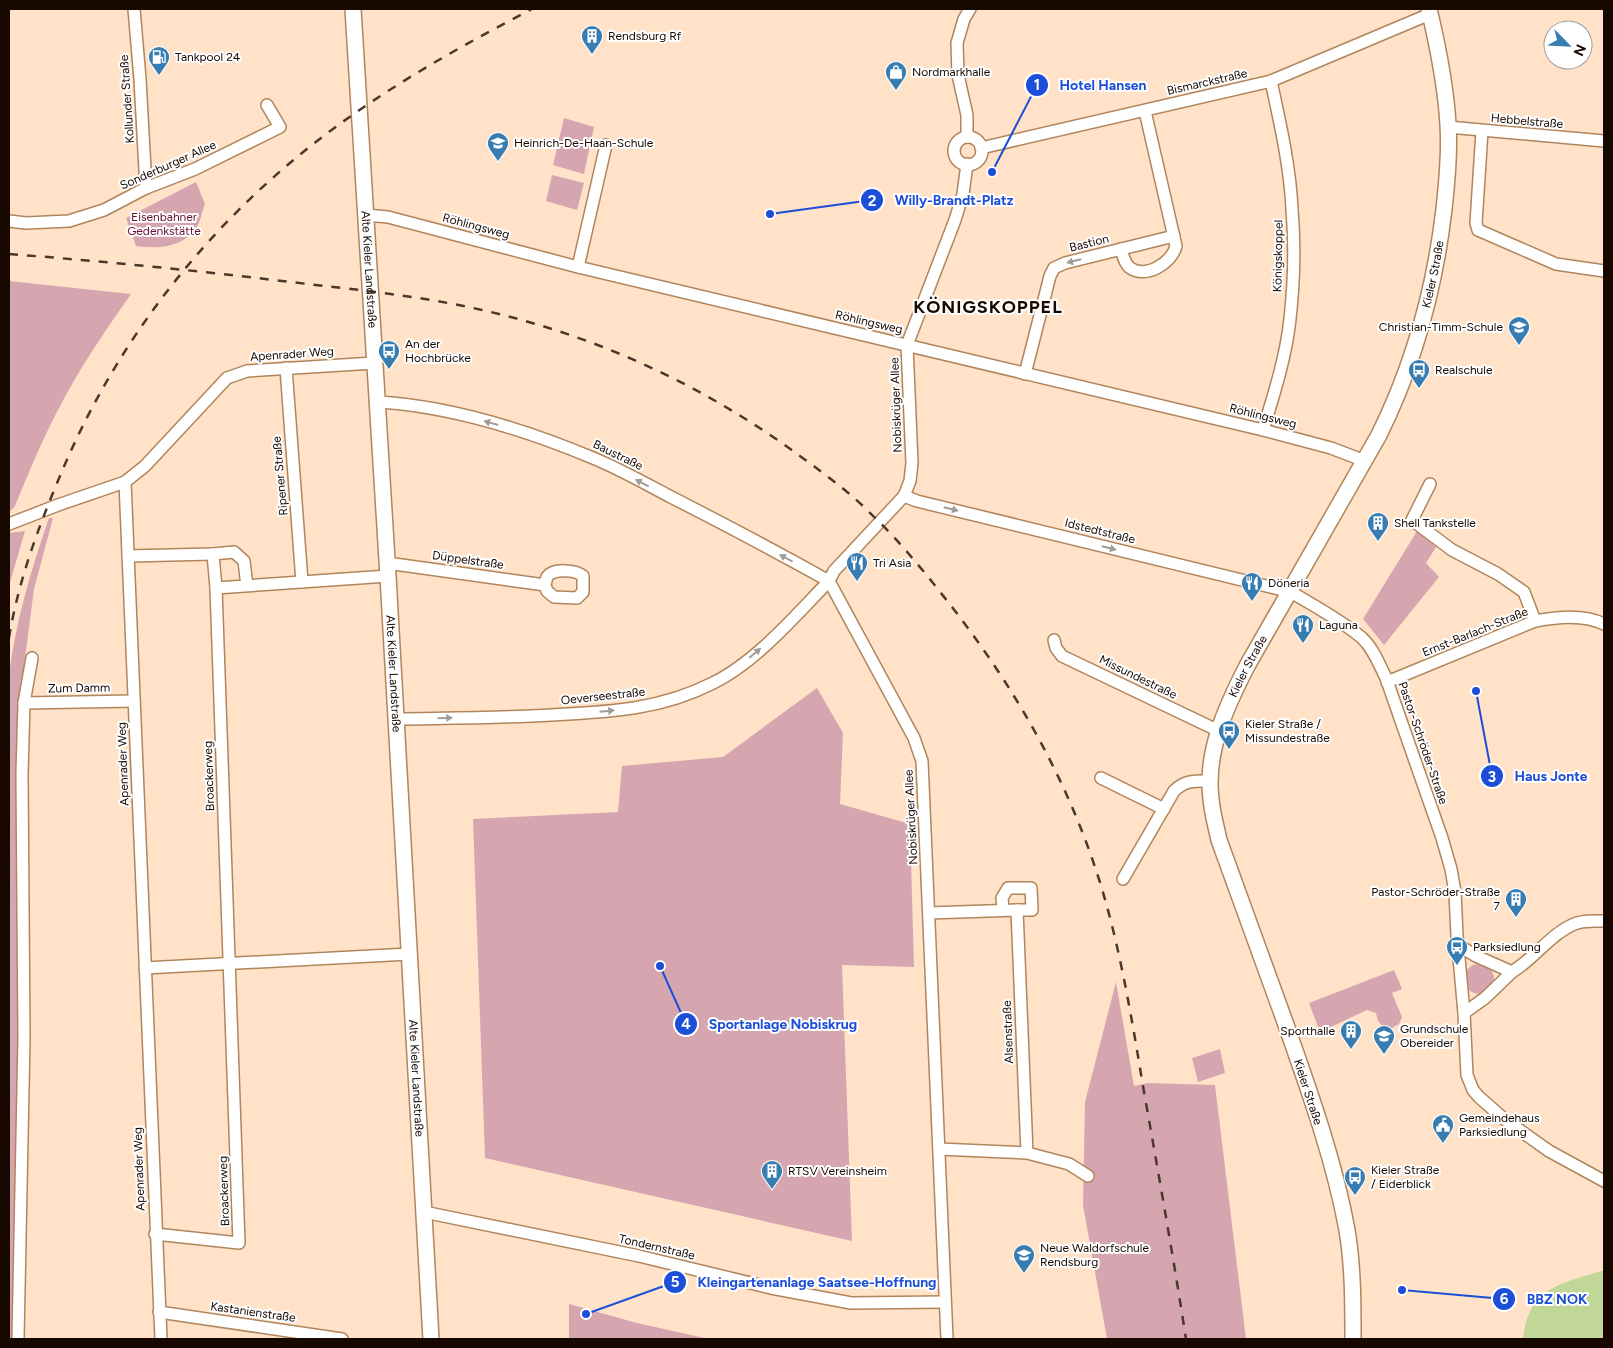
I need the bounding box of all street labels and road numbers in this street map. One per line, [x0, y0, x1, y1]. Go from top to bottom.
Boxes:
street label: Kollunder Straße [117, 54, 137, 144]
street label: Bismarckstraße [1165, 66, 1249, 98]
street label: Hebbelstraße [1490, 111, 1564, 131]
street label: Sonderburger Allee [118, 137, 219, 192]
street label: Alte Kieler Landstraße [358, 210, 380, 329]
street label: Röhlingsweg [441, 210, 511, 242]
street label: Königskoppel [1270, 220, 1286, 292]
street label: Bastion [1068, 231, 1110, 255]
street label: Kieler Straße [1419, 239, 1447, 309]
street label: Röhlingsweg [834, 307, 904, 337]
street label: Apenrader Weg [250, 344, 334, 364]
street label: Nobiskrüger Allee [887, 357, 905, 453]
street label: Röhlingsweg [1228, 401, 1298, 431]
street label: Ripener Straße [270, 435, 290, 516]
street label: Baustraße [591, 437, 646, 473]
street label: Idstedtstraße [1063, 515, 1137, 547]
street label: Düppelstraße [431, 548, 505, 572]
street label: Ernst-Barlach-Straße [1420, 604, 1530, 660]
street label: Alte Kieler Landstraße [383, 615, 404, 733]
street label: Kieler Straße [1226, 632, 1270, 700]
street label: Missundestraße [1097, 652, 1180, 702]
street label: Zum Damm [48, 680, 110, 696]
street label: Pastor-Schröder-Straße [1395, 680, 1451, 807]
street label: Oeverseestraße [560, 685, 646, 707]
street label: Apenrader Weg [115, 722, 131, 806]
street label: Broackerweg [201, 741, 217, 811]
street label: Nobiskrüger Allee [901, 769, 920, 865]
street label: Alsenstraße [1000, 1000, 1016, 1064]
street label: Alte Kieler Landstraße [406, 1019, 427, 1138]
street label: Kieler Straße [1291, 1057, 1325, 1127]
street label: Apenrader Weg [131, 1127, 147, 1211]
street label: Broackerweg [216, 1156, 232, 1226]
street label: Tondernstraße [618, 1231, 697, 1263]
street label: Kastanienstraße [209, 1299, 297, 1325]

